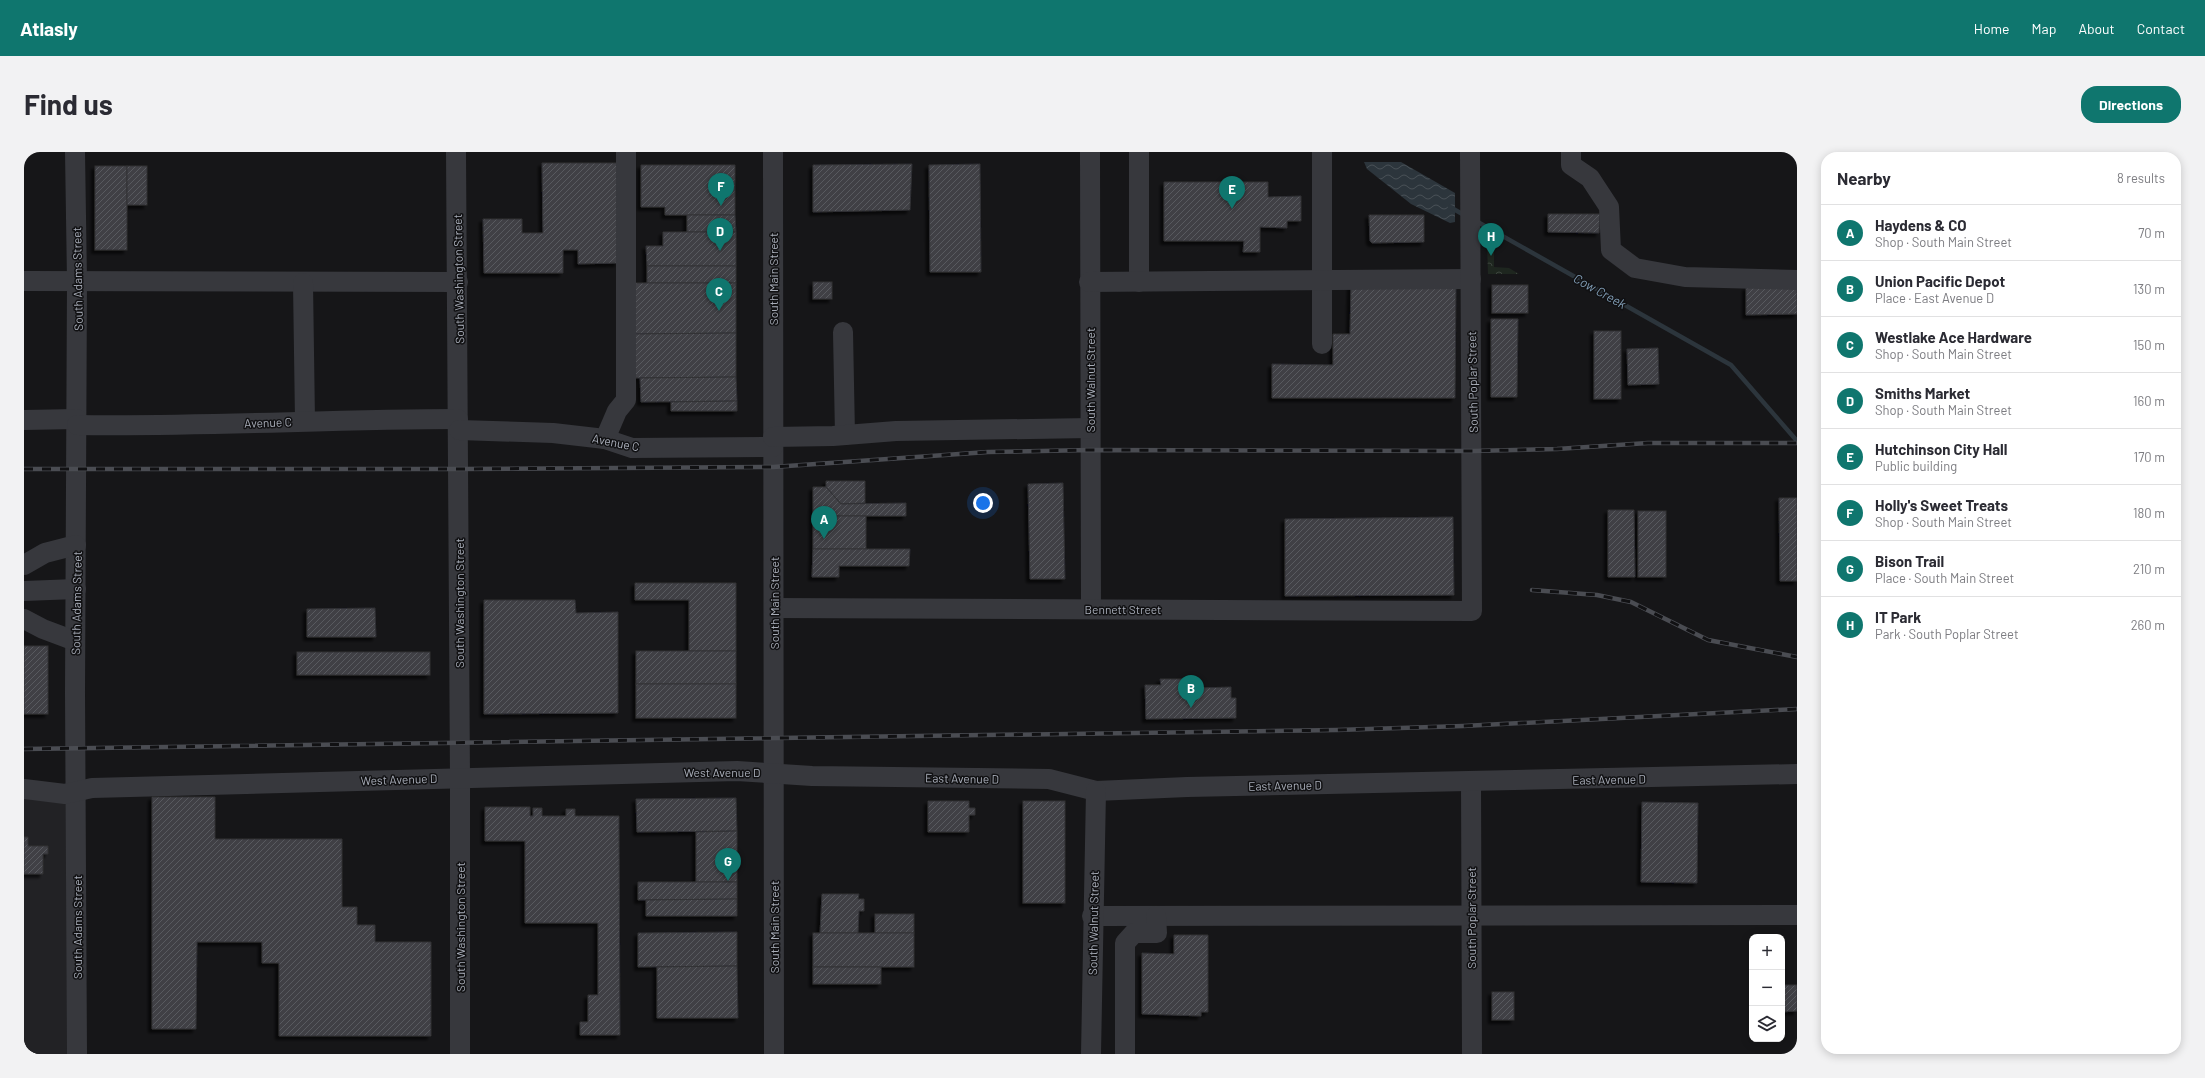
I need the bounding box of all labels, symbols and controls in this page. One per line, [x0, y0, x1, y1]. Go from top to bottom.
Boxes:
text: Atlasly [20, 17, 78, 40]
text: Home [1974, 20, 2010, 37]
text: Map [2032, 20, 2056, 37]
text: About [2078, 20, 2115, 37]
text: Contact [2137, 20, 2185, 37]
button: Directions [2081, 86, 2181, 123]
text: Find us [24, 87, 113, 121]
text: Nearby [1837, 168, 1891, 188]
text: 8 results [2117, 170, 2165, 186]
pin: F [708, 173, 734, 206]
pin: E [1219, 176, 1245, 209]
street label: South Washington Street [450, 214, 466, 344]
text: Haydens & CO [1875, 216, 1967, 234]
pin: D [707, 218, 733, 251]
pin: H [1478, 223, 1504, 256]
text: A [1846, 225, 1854, 241]
text: 70 m [2138, 225, 2165, 241]
street label: South Adams Street [69, 227, 85, 331]
street label: South Main Street [766, 233, 780, 325]
text: Shop · South Main Street [1875, 234, 2012, 250]
water label: Cow Creek [1571, 270, 1630, 312]
text: Union Pacific Depot [1875, 272, 2005, 290]
pin: C [706, 278, 732, 311]
text: B [1846, 281, 1854, 297]
text: 130 m [2133, 281, 2165, 297]
text: Place · East Avenue D [1875, 290, 1994, 306]
street label: South Walnut Street [1083, 328, 1097, 432]
text: Westlake Ace Hardware [1875, 328, 2032, 346]
street label: South Poplar Street [1464, 331, 1480, 433]
text: C [1846, 337, 1854, 353]
text: 150 m [2133, 337, 2165, 353]
text: Shop · South Main Street [1875, 346, 2012, 362]
text: Smiths Market [1875, 384, 1970, 402]
text: D [1846, 393, 1854, 409]
text: 160 m [2133, 393, 2165, 409]
text: Shop · South Main Street [1875, 402, 2012, 418]
street label: Avenue C [244, 414, 292, 430]
street label: Avenue C [591, 431, 641, 453]
text: Hutchinson City Hall [1875, 440, 2007, 458]
text: E [1846, 449, 1854, 465]
text: 170 m [2134, 449, 2165, 465]
text: Public building [1875, 458, 1957, 474]
your location [973, 493, 993, 513]
text: Holly's Sweet Treats [1875, 496, 2008, 514]
text: F [1846, 505, 1854, 521]
text: 180 m [2133, 505, 2165, 521]
pin: A [811, 506, 837, 539]
text: Shop · South Main Street [1875, 514, 2012, 530]
street label: South Washington Street [452, 538, 466, 668]
street label: South Adams Street [68, 551, 84, 655]
text: Bison Trail [1875, 552, 1944, 570]
street label: South Main Street [767, 557, 781, 649]
text: G [1846, 561, 1854, 577]
text: 210 m [2133, 561, 2165, 577]
text: Place · South Main Street [1875, 570, 2014, 586]
street label: Bennett Street [1085, 602, 1161, 616]
text: IT Park [1875, 608, 1921, 626]
text: H [1846, 617, 1854, 633]
text: 260 m [2131, 617, 2165, 633]
text: Park · South Poplar Street [1875, 626, 2019, 642]
pin: B [1178, 675, 1204, 708]
street label: West Avenue D [684, 765, 760, 779]
street label: East Avenue D [925, 770, 999, 786]
street label: West Avenue D [360, 771, 438, 787]
street label: East Avenue D [1572, 771, 1646, 787]
street label: East Avenue D [1248, 777, 1322, 793]
pin: G [715, 848, 741, 881]
street label: South Washington Street [453, 862, 467, 992]
street label: South Poplar Street [1464, 867, 1478, 969]
street label: South Walnut Street [1085, 871, 1101, 975]
street label: South Adams Street [70, 875, 84, 979]
street label: South Main Street [767, 881, 781, 973]
map controls [1749, 934, 1785, 1042]
button: + [1749, 934, 1785, 970]
button: − [1749, 970, 1785, 1006]
button: layers [1749, 1006, 1785, 1042]

